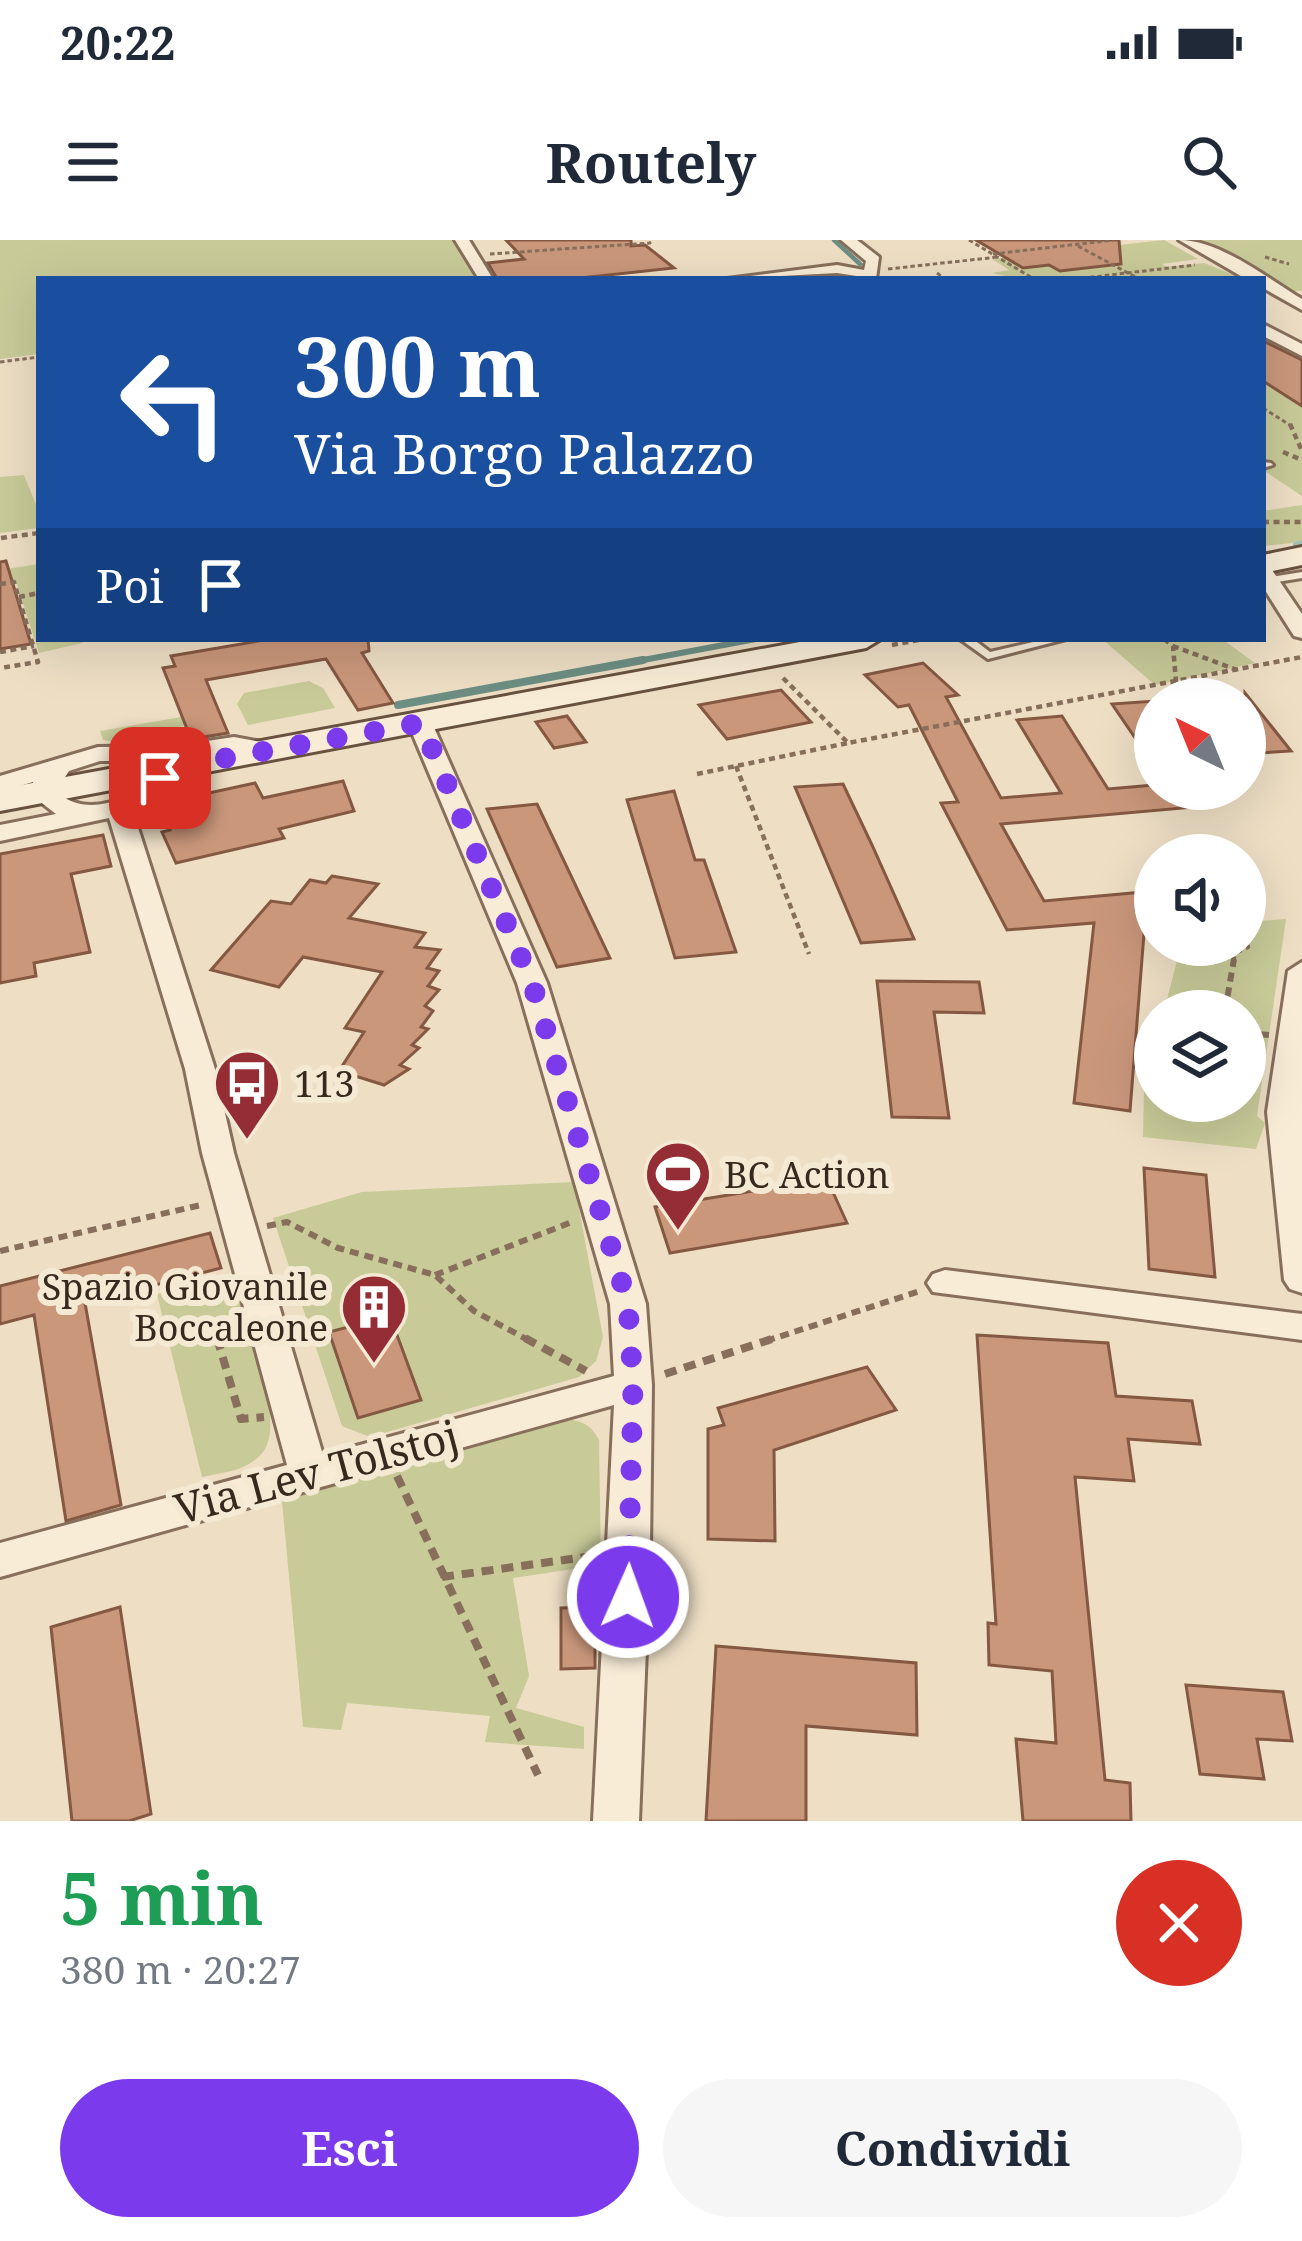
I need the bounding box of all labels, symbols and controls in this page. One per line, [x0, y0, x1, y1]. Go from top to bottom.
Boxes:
text: 20:22 [60, 12, 175, 73]
text: Routely [546, 125, 756, 199]
icon: menu [60, 129, 126, 195]
icon: search [1176, 129, 1242, 195]
text: 300 m [294, 307, 541, 422]
icon: left [96, 324, 252, 480]
text: Via Borgo Palazzo [294, 416, 755, 490]
icon: arrive [188, 552, 254, 618]
text: Poi [96, 555, 164, 616]
north arrow [1134, 678, 1266, 810]
map controls [1134, 678, 1266, 1122]
pin [109, 727, 211, 829]
icon: arrive [127, 745, 193, 811]
button: sound [1134, 834, 1266, 966]
button: layers [1134, 990, 1266, 1122]
bus stop icon: 113 [212, 1048, 282, 1142]
place label: 113 [294, 1059, 354, 1108]
sports icon: BC Action [643, 1139, 713, 1233]
place label: BC Action [724, 1150, 890, 1199]
place label: Spazio Giovanile Boccaleone [42, 1262, 328, 1352]
building icon: Spazio Giovanile Boccaleone [339, 1272, 409, 1366]
street label: Via Lev Tolstoj [168, 1406, 464, 1536]
position arrow [565, 1534, 691, 1660]
text: 5 min [60, 1848, 264, 1946]
button: close [1116, 1860, 1242, 1986]
text: 380 m · 20:27 [60, 1942, 301, 1995]
button: Esci [60, 2079, 639, 2217]
button: Condividi [663, 2079, 1242, 2217]

